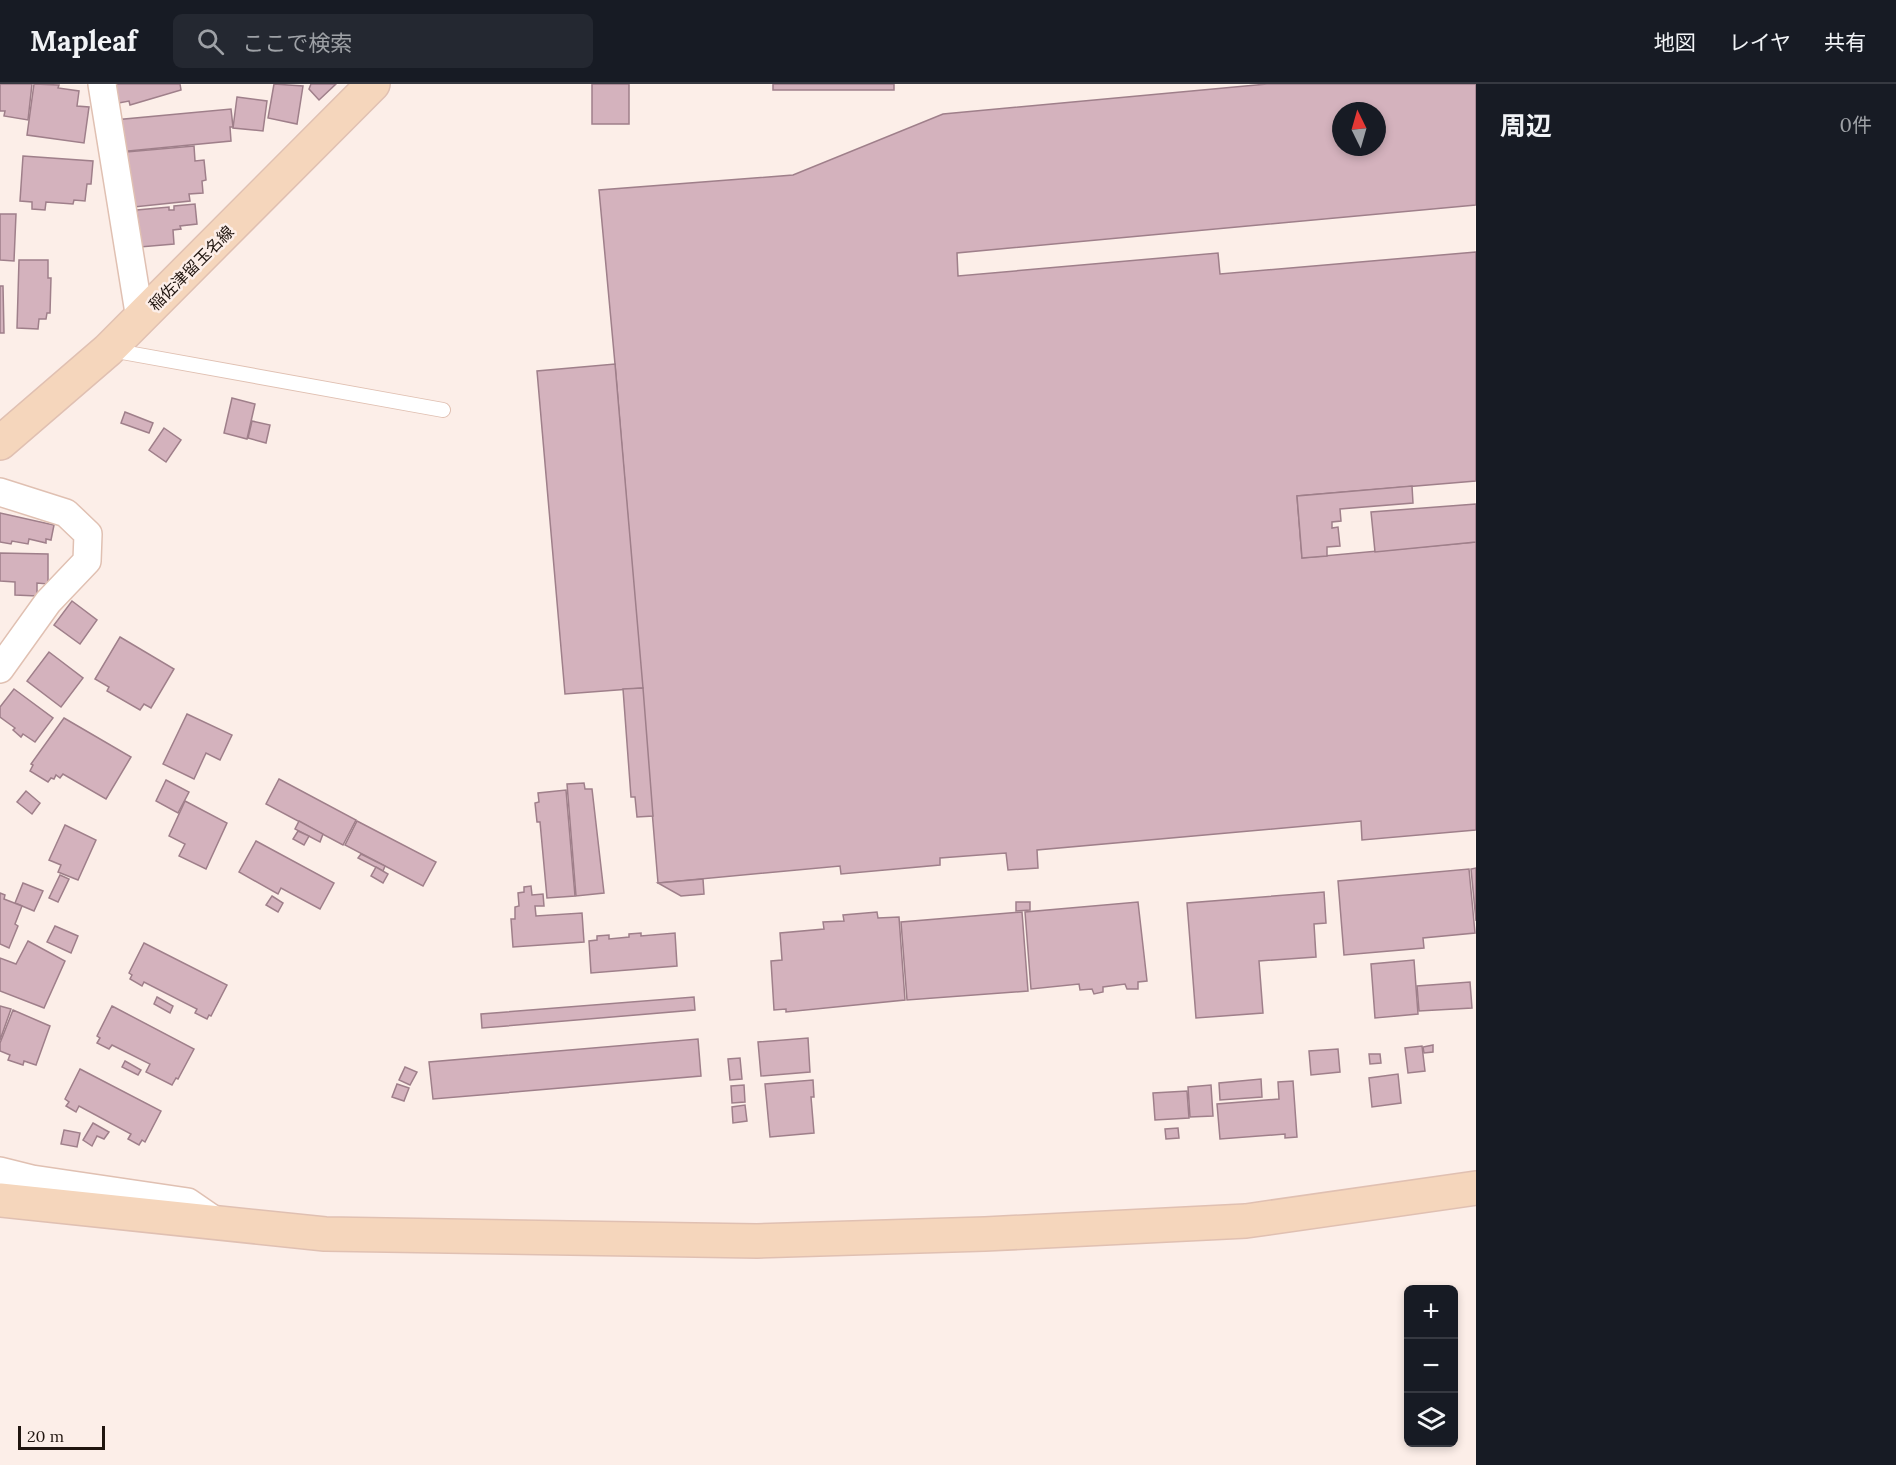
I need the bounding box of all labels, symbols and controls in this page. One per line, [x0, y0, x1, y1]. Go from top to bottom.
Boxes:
search box [173, 14, 593, 68]
text: Mapleaf [30, 23, 137, 59]
icon: search [194, 25, 227, 58]
text: ここで検索 [242, 29, 352, 57]
text: 地図 [1654, 29, 1696, 56]
text: レイヤ [1729, 29, 1791, 56]
text: 共有 [1824, 29, 1866, 56]
north arrow [1332, 102, 1386, 156]
text: 周辺 [1500, 109, 1552, 142]
text: 0件 [1840, 112, 1872, 137]
street label: 稲佐津留玉名線 [144, 221, 238, 315]
map controls [1404, 1285, 1458, 1447]
button: + [1404, 1285, 1458, 1339]
button: − [1404, 1339, 1458, 1393]
button: layers [1404, 1393, 1458, 1447]
scale bar [18, 1423, 105, 1450]
text: 20 m [27, 1426, 64, 1446]

